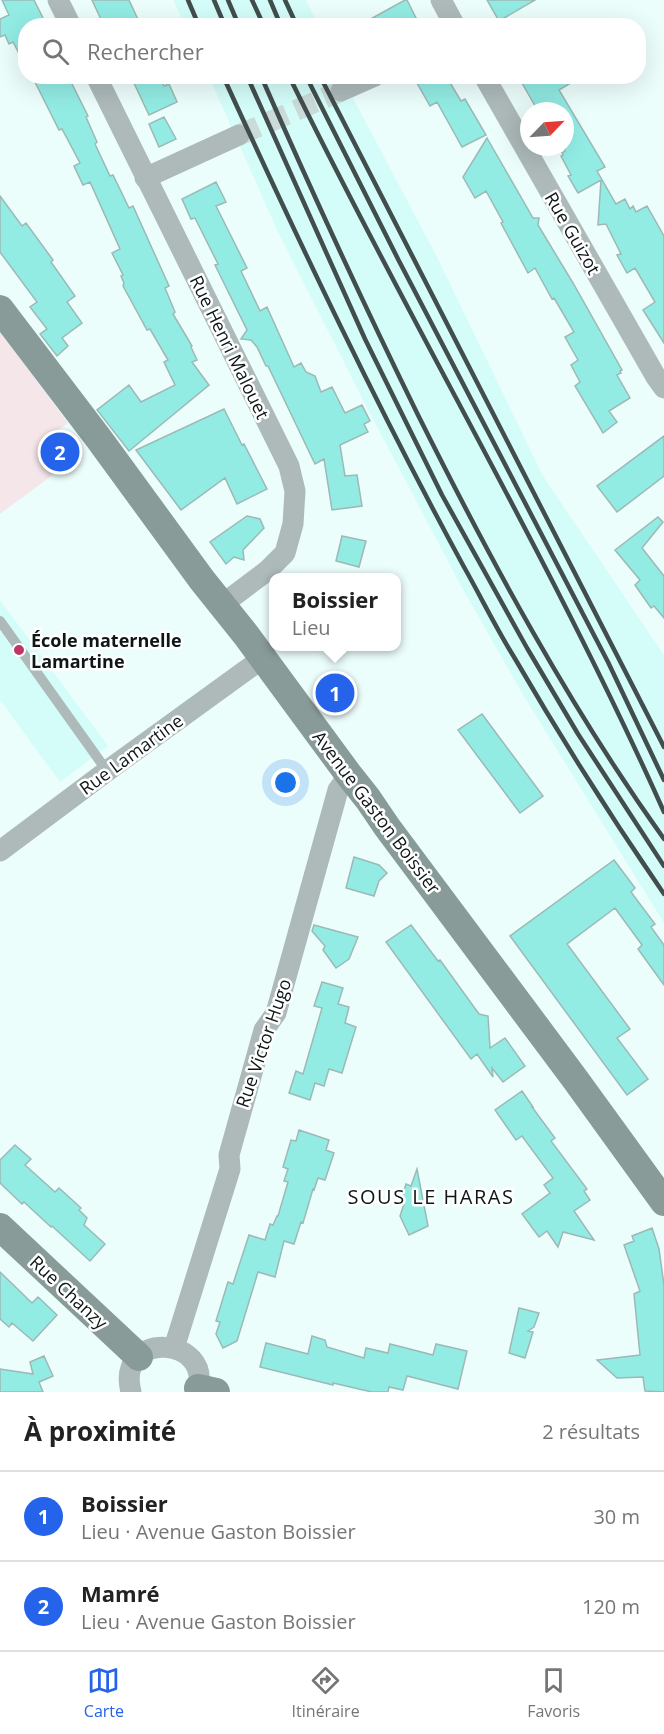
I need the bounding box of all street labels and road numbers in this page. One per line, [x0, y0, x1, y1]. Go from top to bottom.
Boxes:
street label: Rue Guizot [540, 187, 606, 279]
street label: Rue Henri Malouet [185, 271, 275, 423]
street label: Rue Lamartine [74, 708, 188, 800]
street label: Avenue Gaston Boissier [308, 726, 447, 899]
street label: Rue Victor Hugo [230, 975, 296, 1111]
street label: Rue Chanzy [25, 1250, 114, 1335]

